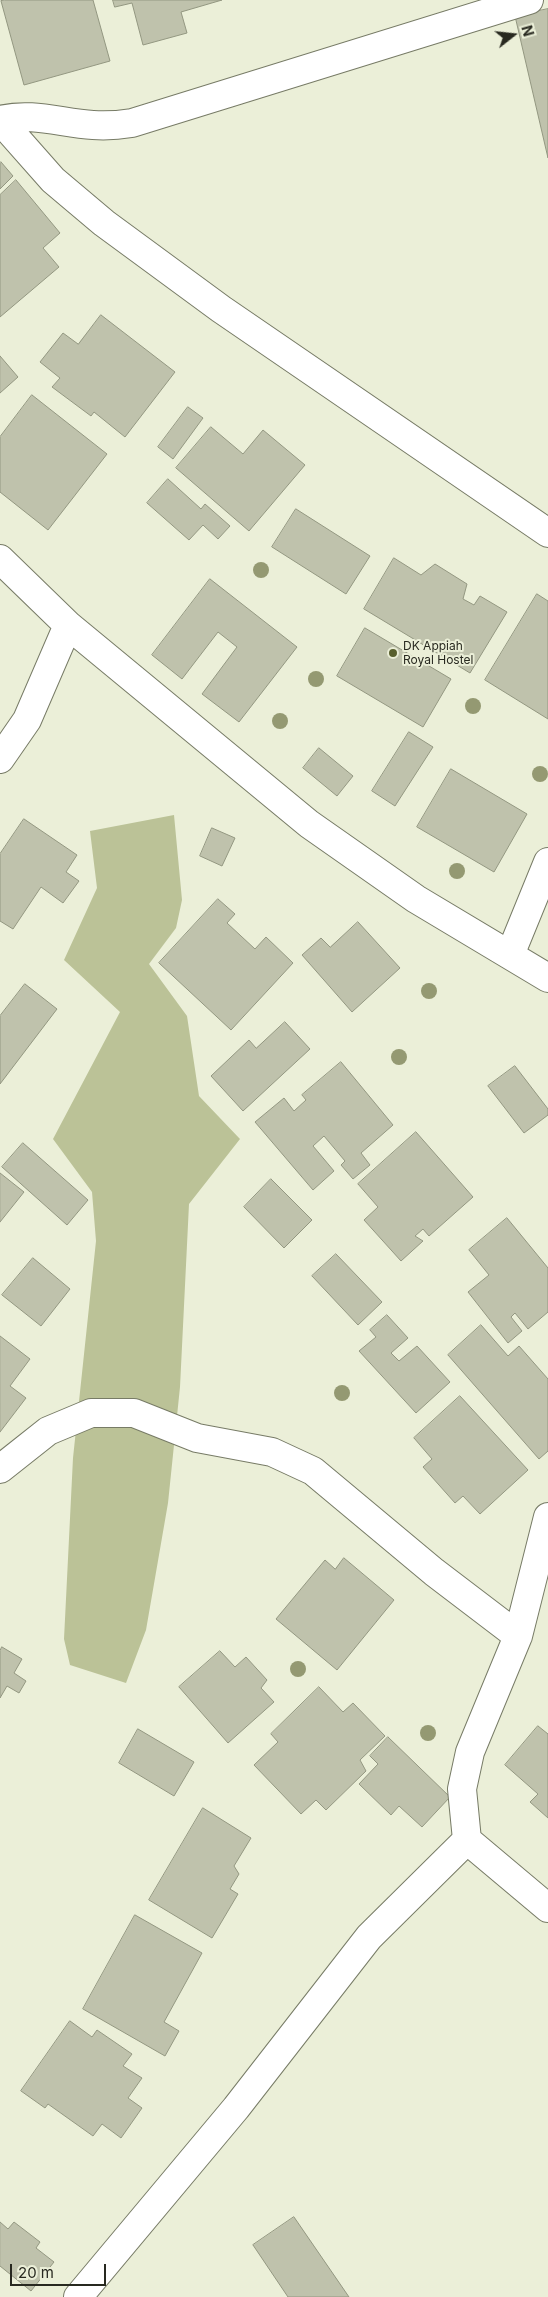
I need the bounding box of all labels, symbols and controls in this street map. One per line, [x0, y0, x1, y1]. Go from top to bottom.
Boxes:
north arrow [488, 10, 538, 60]
text: N [518, 23, 538, 38]
place label: DK Appiah Royal Hostel [403, 639, 473, 667]
marker: DK Appiah Royal Hostel [387, 647, 399, 659]
scale bar [12, 2254, 109, 2286]
text: 20 m [18, 2263, 54, 2282]

